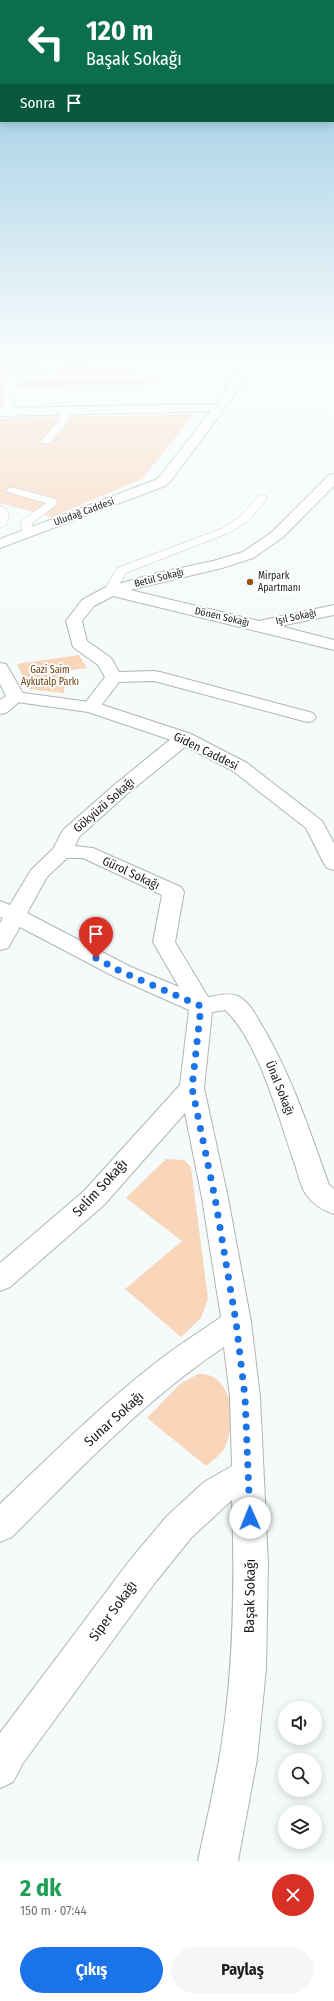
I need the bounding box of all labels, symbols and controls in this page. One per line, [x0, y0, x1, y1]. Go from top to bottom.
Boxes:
text: 120 m [86, 14, 153, 47]
icon: left [20, 16, 72, 68]
text: Başak Sokağı [86, 48, 182, 70]
icon: arrive [63, 92, 85, 114]
text: Sonra [20, 94, 55, 112]
street label: Uludağ Caddesi [52, 495, 116, 528]
street label: Betül Sokağı [133, 566, 185, 590]
place label: Mirpark Apartmanı [258, 569, 301, 594]
marker: Mirpark Apartmanı [245, 577, 255, 587]
street label: Dönen Sokağı [194, 605, 250, 629]
street label: Işıl Sokağı [275, 607, 317, 627]
park label: Gazi Saim Aykutalp Parkı [21, 663, 79, 688]
street label: Giden Caddesi [171, 729, 241, 773]
street label: Gökyüzü Sokağı [71, 775, 137, 835]
street label: Gürol Sokağı [100, 854, 162, 892]
pin [79, 917, 113, 958]
icon: arrive [85, 923, 107, 945]
street label: Ünal Sokağı [263, 1058, 299, 1117]
street label: Selim Sokağı [69, 1156, 131, 1220]
street label: Sunar Sokağı [81, 1388, 147, 1450]
position arrow [229, 1497, 271, 1539]
street label: Başak Sokağı [241, 1559, 259, 1633]
street label: Siper Sokağı [85, 1577, 141, 1645]
map controls [278, 1701, 322, 1849]
button: sound [278, 1701, 322, 1745]
button: search [278, 1753, 322, 1797]
button: layers [278, 1805, 322, 1849]
text: 2 dk [20, 1874, 61, 1902]
button: close [272, 1874, 314, 1916]
text: 150 m · 07:44 [20, 1903, 87, 1918]
button: Çıkış [20, 1947, 163, 1993]
button: Paylaş [171, 1947, 314, 1993]

